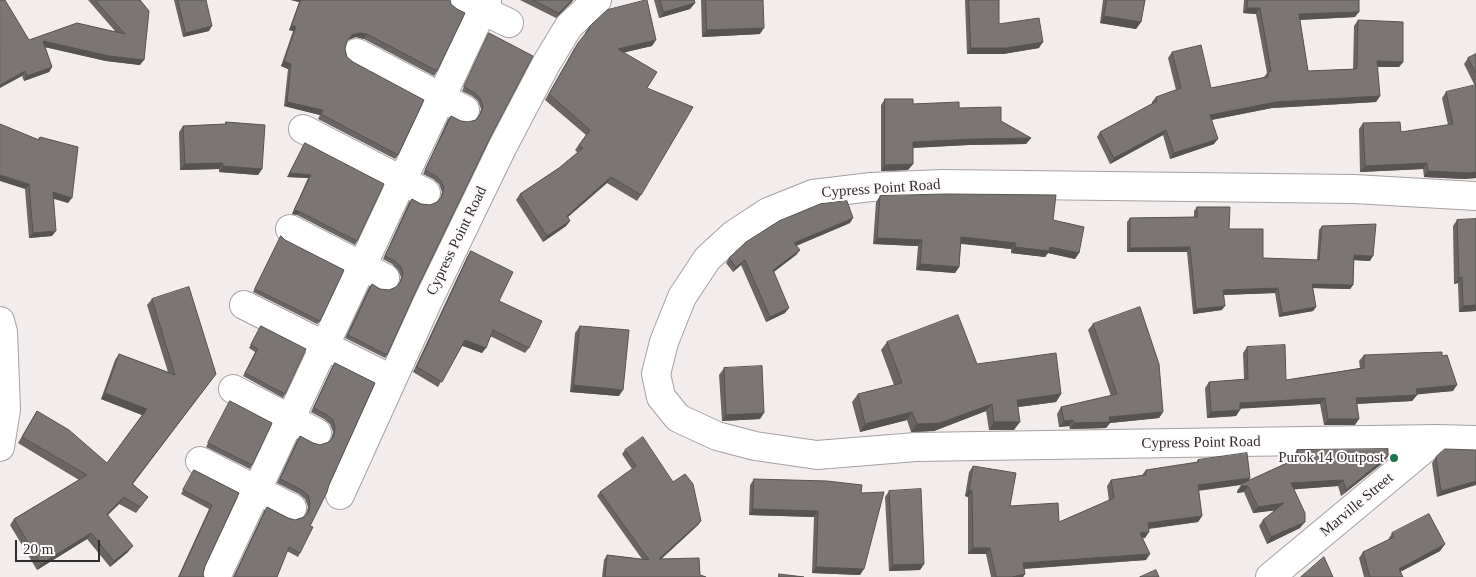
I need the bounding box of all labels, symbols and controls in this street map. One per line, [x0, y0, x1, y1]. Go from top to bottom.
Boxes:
street label: Cypress Point Road [821, 176, 941, 202]
street label: Cypress Point Road [423, 183, 491, 299]
street label: Cypress Point Road [1141, 433, 1261, 453]
place label: Purok 14 Outpost [1278, 449, 1384, 467]
marker: Purok 14 Outpost [1388, 452, 1400, 464]
street label: Marville Street [1317, 469, 1397, 541]
scale bar [18, 530, 102, 562]
text: 20 m [23, 541, 53, 557]

